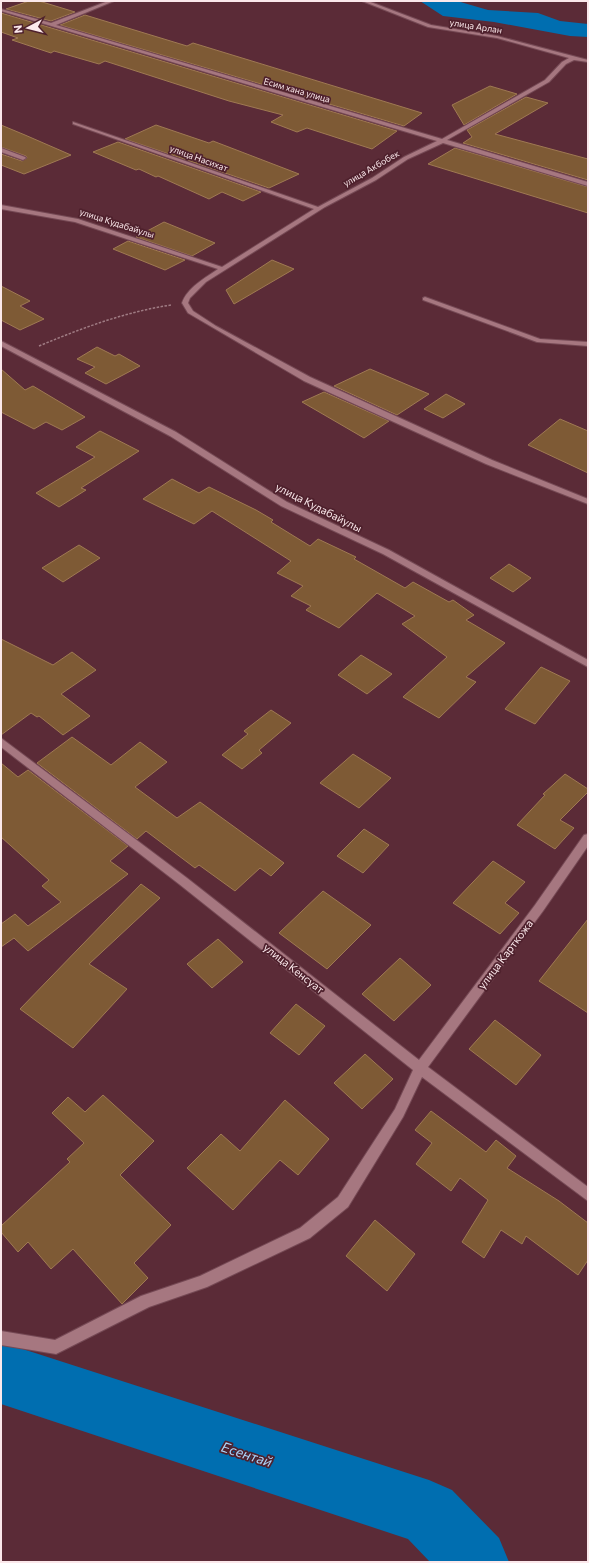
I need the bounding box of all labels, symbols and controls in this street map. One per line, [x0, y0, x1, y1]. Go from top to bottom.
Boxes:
north arrow [8, 8, 48, 48]
street label: улица Арлан [449, 16, 503, 36]
text: N [11, 24, 25, 34]
street label: Есим хана улица [262, 75, 332, 105]
street label: улица Насихат [168, 142, 230, 174]
street label: улица Акбобек [341, 147, 401, 189]
street label: улица Кудабайулы [78, 206, 156, 240]
street label: улица Кудабайулы [274, 480, 364, 534]
street label: улица Карткожа [475, 917, 535, 991]
street label: улица Кенсуат [261, 940, 327, 996]
water label: Есентай [219, 1438, 275, 1470]

